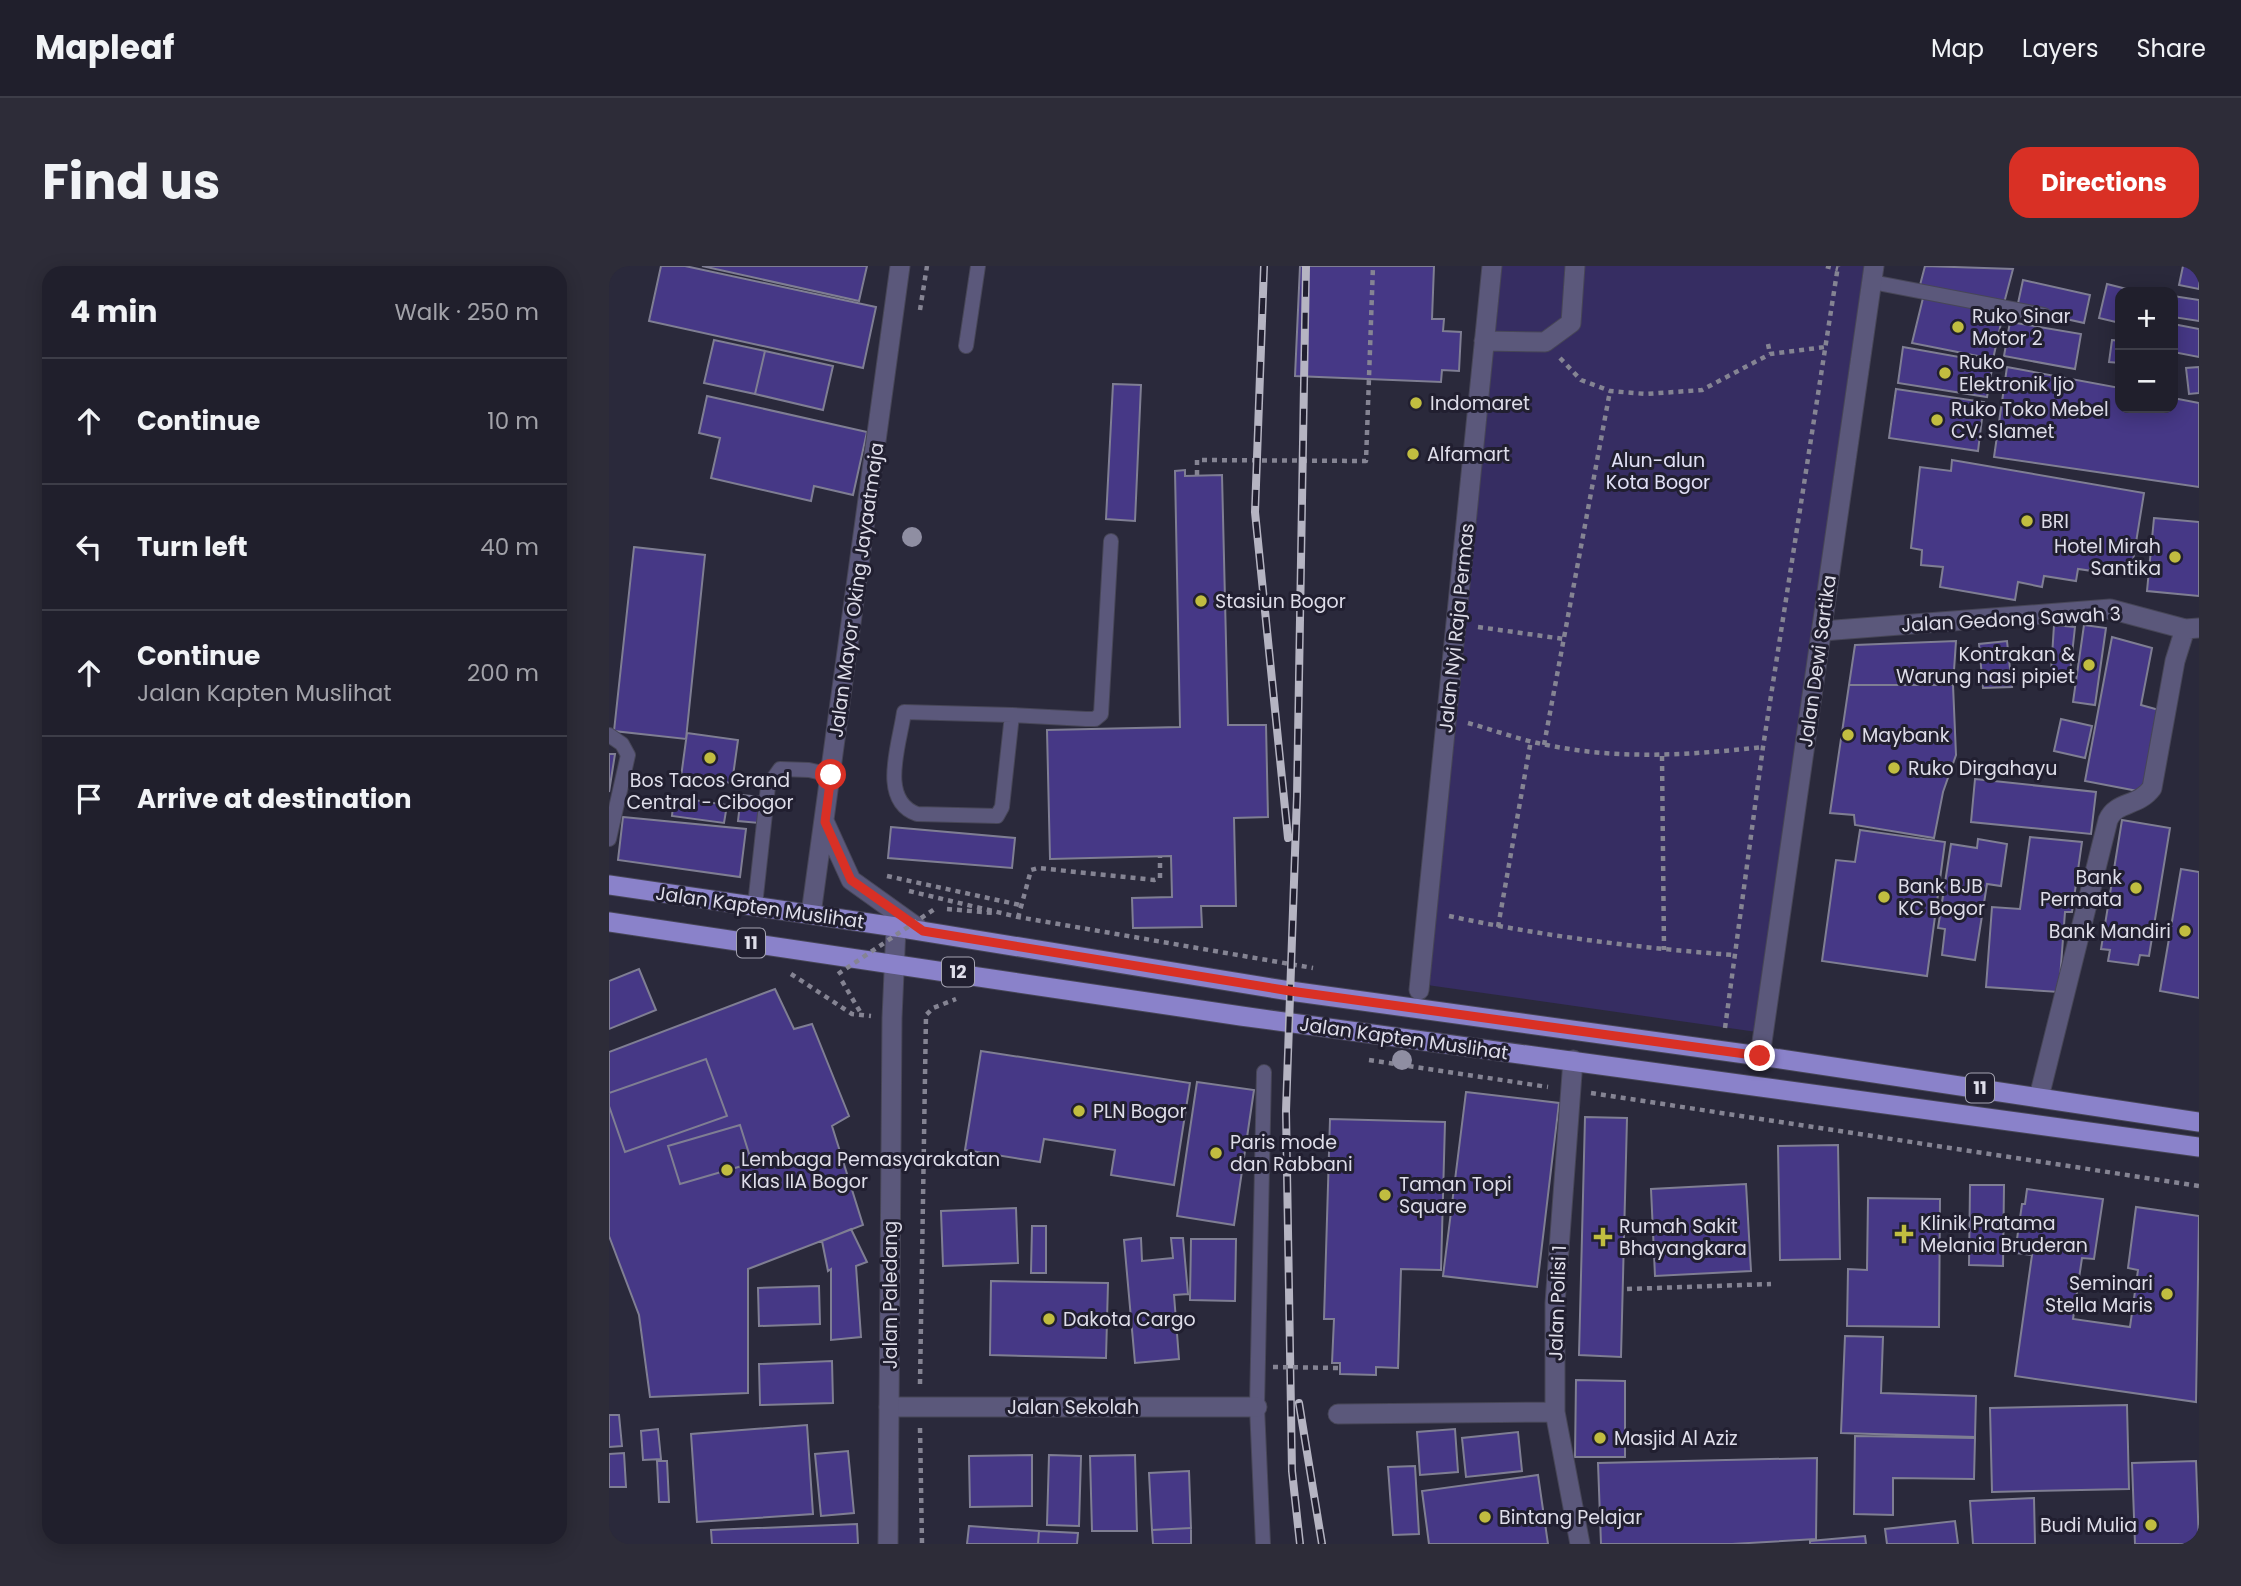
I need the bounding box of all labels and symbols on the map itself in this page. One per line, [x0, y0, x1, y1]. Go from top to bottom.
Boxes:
place label: Ruko Sinar Motor 2 [1972, 303, 2071, 352]
marker: Ruko Sinar Motor 2 [1950, 319, 1966, 335]
place label: Ruko Elektronik Ijo [1959, 349, 2074, 398]
marker: Ruko Elektronik Ijo [1937, 365, 1953, 381]
place label: Indomaret [1430, 390, 1530, 417]
marker: Indomaret [1408, 395, 1424, 411]
place label: Ruko Toko Mebel CV. Slamet [1951, 396, 2109, 445]
marker: Ruko Toko Mebel CV. Slamet [1929, 412, 1945, 428]
street label: Jalan Mayor Oking Jayaatmaja [822, 441, 891, 739]
place label: Alfamart [1427, 441, 1510, 468]
marker: Alfamart [1405, 446, 1421, 462]
park label: Alun-alun Kota Bogor [1606, 447, 1710, 496]
place label: BRI [2041, 508, 2069, 535]
marker: BRI [2019, 513, 2035, 529]
street label: Jalan Nyi Raja Permas [1432, 522, 1481, 734]
place label: Hotel Mirah Santika [2054, 533, 2161, 582]
marker: Hotel Mirah Santika [2167, 549, 2183, 565]
street label: Jalan Dewi Sartika [1792, 573, 1843, 749]
place label: Stasiun Bogor [1215, 588, 1346, 615]
marker: Stasiun Bogor [1193, 593, 1209, 609]
street label: Jalan Gedong Sawah 3 [1900, 600, 2122, 639]
place label: Kontrakan & Warung nasi pipiet [1896, 641, 2075, 690]
marker: Kontrakan & Warung nasi pipiet [2081, 657, 2097, 673]
place label: Maybank [1862, 722, 1950, 749]
marker: Maybank [1840, 727, 1856, 743]
marker: Bos Tacos Grand Central - Cibogor [702, 750, 718, 766]
place label: Ruko Dirgahayu [1908, 755, 2057, 782]
route start [815, 759, 846, 790]
marker: Ruko Dirgahayu [1886, 760, 1902, 776]
place label: Bos Tacos Grand Central - Cibogor [626, 767, 794, 816]
place label: Bank Permata [2040, 864, 2122, 913]
place label: Bank BJB KC Bogor [1898, 873, 1985, 922]
street label: Jalan Kapten Muslihat [654, 879, 866, 936]
marker: Bank Permata [2128, 880, 2144, 896]
marker: Bank BJB KC Bogor [1876, 889, 1892, 905]
place label: Bank Mandiri [2049, 918, 2171, 945]
marker: Bank Mandiri [2177, 923, 2193, 939]
road number: 11 [737, 928, 765, 958]
road number: 12 [942, 958, 974, 986]
street label: Jalan Kapten Muslihat [1298, 1010, 1510, 1067]
route end [1744, 1040, 1775, 1071]
road number: 11 [1966, 1074, 1994, 1102]
place label: PLN Bogor [1093, 1098, 1187, 1125]
marker: PLN Bogor [1071, 1103, 1087, 1119]
place label: Paris mode dan Rabbani [1230, 1129, 1353, 1178]
marker: Paris mode dan Rabbani [1208, 1145, 1224, 1161]
place label: Lembaga Pemasyarakatan Klas IIA Bogor [741, 1146, 1000, 1195]
marker: Lembaga Pemasyarakatan Klas IIA Bogor [719, 1162, 735, 1178]
place label: Taman Topi Square [1399, 1171, 1512, 1220]
marker: Taman Topi Square [1377, 1187, 1393, 1203]
place label: Klinik Pratama Melania Bruderan [1920, 1210, 2088, 1259]
place label: Rumah Sakit Bhayangkara [1619, 1213, 1747, 1262]
street label: Jalan Paledang [877, 1221, 904, 1369]
marker: Klinik Pratama Melania Bruderan [1894, 1224, 1914, 1244]
marker: Rumah Sakit Bhayangkara [1593, 1227, 1613, 1247]
street label: Jalan Polisi 1 [1542, 1245, 1573, 1361]
place label: Seminari Stella Maris [2045, 1270, 2153, 1319]
marker: Seminari Stella Maris [2159, 1286, 2175, 1302]
place label: Dakota Cargo [1063, 1306, 1196, 1333]
marker: Dakota Cargo [1041, 1311, 1057, 1327]
street label: Jalan Sekolah [1007, 1394, 1139, 1421]
place label: Masjid Al Aziz [1614, 1425, 1738, 1452]
marker: Masjid Al Aziz [1592, 1430, 1608, 1446]
place label: Bintang Pelajar [1499, 1504, 1642, 1531]
marker: Bintang Pelajar [1477, 1509, 1493, 1525]
place label: Budi Mulia [2040, 1512, 2137, 1539]
marker: Budi Mulia [2143, 1517, 2159, 1533]

